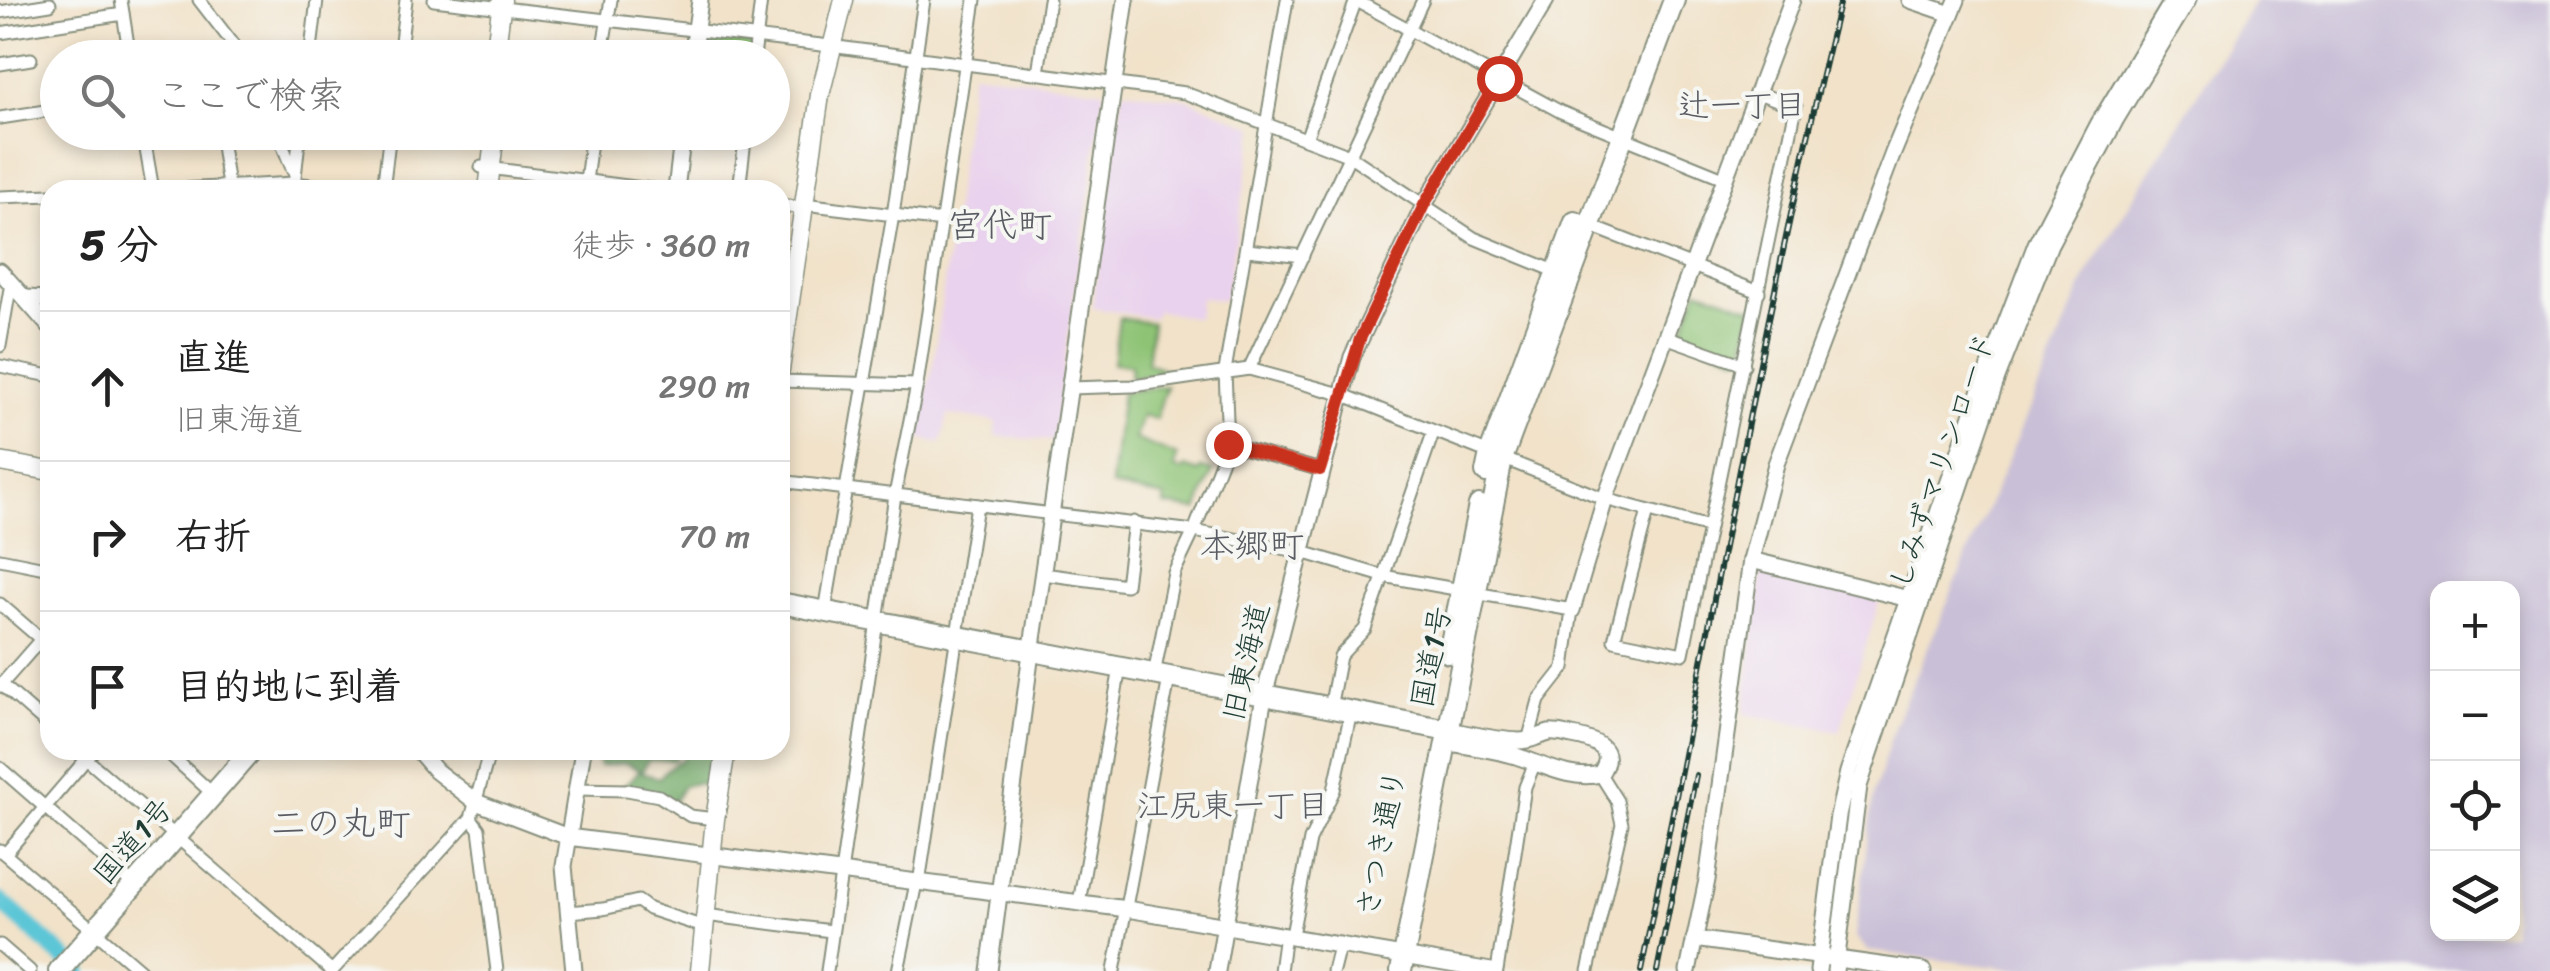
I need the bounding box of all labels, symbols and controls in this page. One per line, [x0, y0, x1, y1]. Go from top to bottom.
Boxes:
search box [40, 40, 790, 150]
route start [1477, 56, 1523, 102]
text: ここで検索 [155, 62, 345, 129]
icon: search [75, 68, 130, 123]
district label: 辻一丁目 [1678, 77, 1806, 134]
district label: 宮代町 [947, 194, 1053, 256]
text: 5 分 [80, 208, 159, 282]
text: 徒歩 · 360 m [572, 217, 750, 274]
text: 直進 [175, 324, 251, 391]
street label: しみずマリンロード [1873, 325, 2011, 597]
text: 290 m [659, 358, 750, 415]
icon: ahead [80, 359, 135, 414]
text: 旧東海道 [175, 391, 303, 448]
route end [1206, 422, 1252, 468]
text: 右折 [175, 503, 251, 570]
text: 70 m [679, 508, 750, 565]
icon: right [80, 509, 135, 564]
district label: 本郷町 [1199, 514, 1305, 576]
map controls [2430, 581, 2520, 941]
button: + [2430, 581, 2520, 671]
street label: 旧東海道 [1206, 597, 1286, 727]
street label: 国道1号 [1395, 601, 1467, 713]
text: 目的地に到着 [175, 653, 403, 720]
icon: arrive [80, 659, 135, 714]
button: − [2430, 671, 2520, 761]
button: locate [2430, 761, 2520, 851]
street label: さつき通り [1340, 764, 1422, 922]
district label: 江尻東一丁目 [1137, 777, 1329, 834]
street label: 国道1号 [79, 784, 187, 898]
district label: 二の丸町 [271, 792, 411, 854]
button: layers [2430, 851, 2520, 941]

